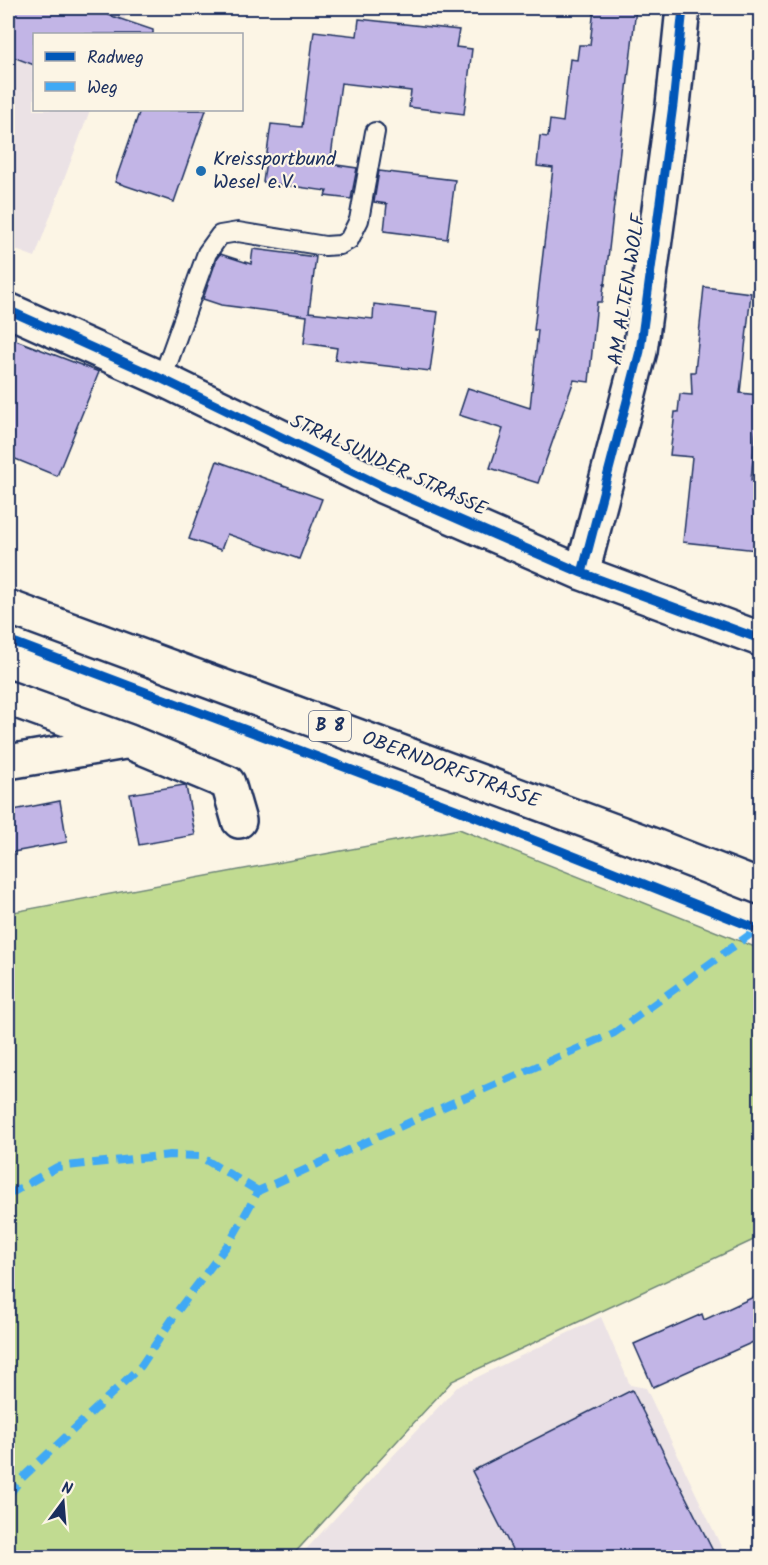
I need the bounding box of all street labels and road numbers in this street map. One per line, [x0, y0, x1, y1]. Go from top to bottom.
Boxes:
street label: AM ALTEN WOLF [600, 211, 656, 368]
street label: STRALSUNDER STRASSE [284, 406, 493, 526]
road number: B 8 [309, 711, 351, 741]
street label: OBERNDORFSTRASSE [357, 723, 545, 819]

